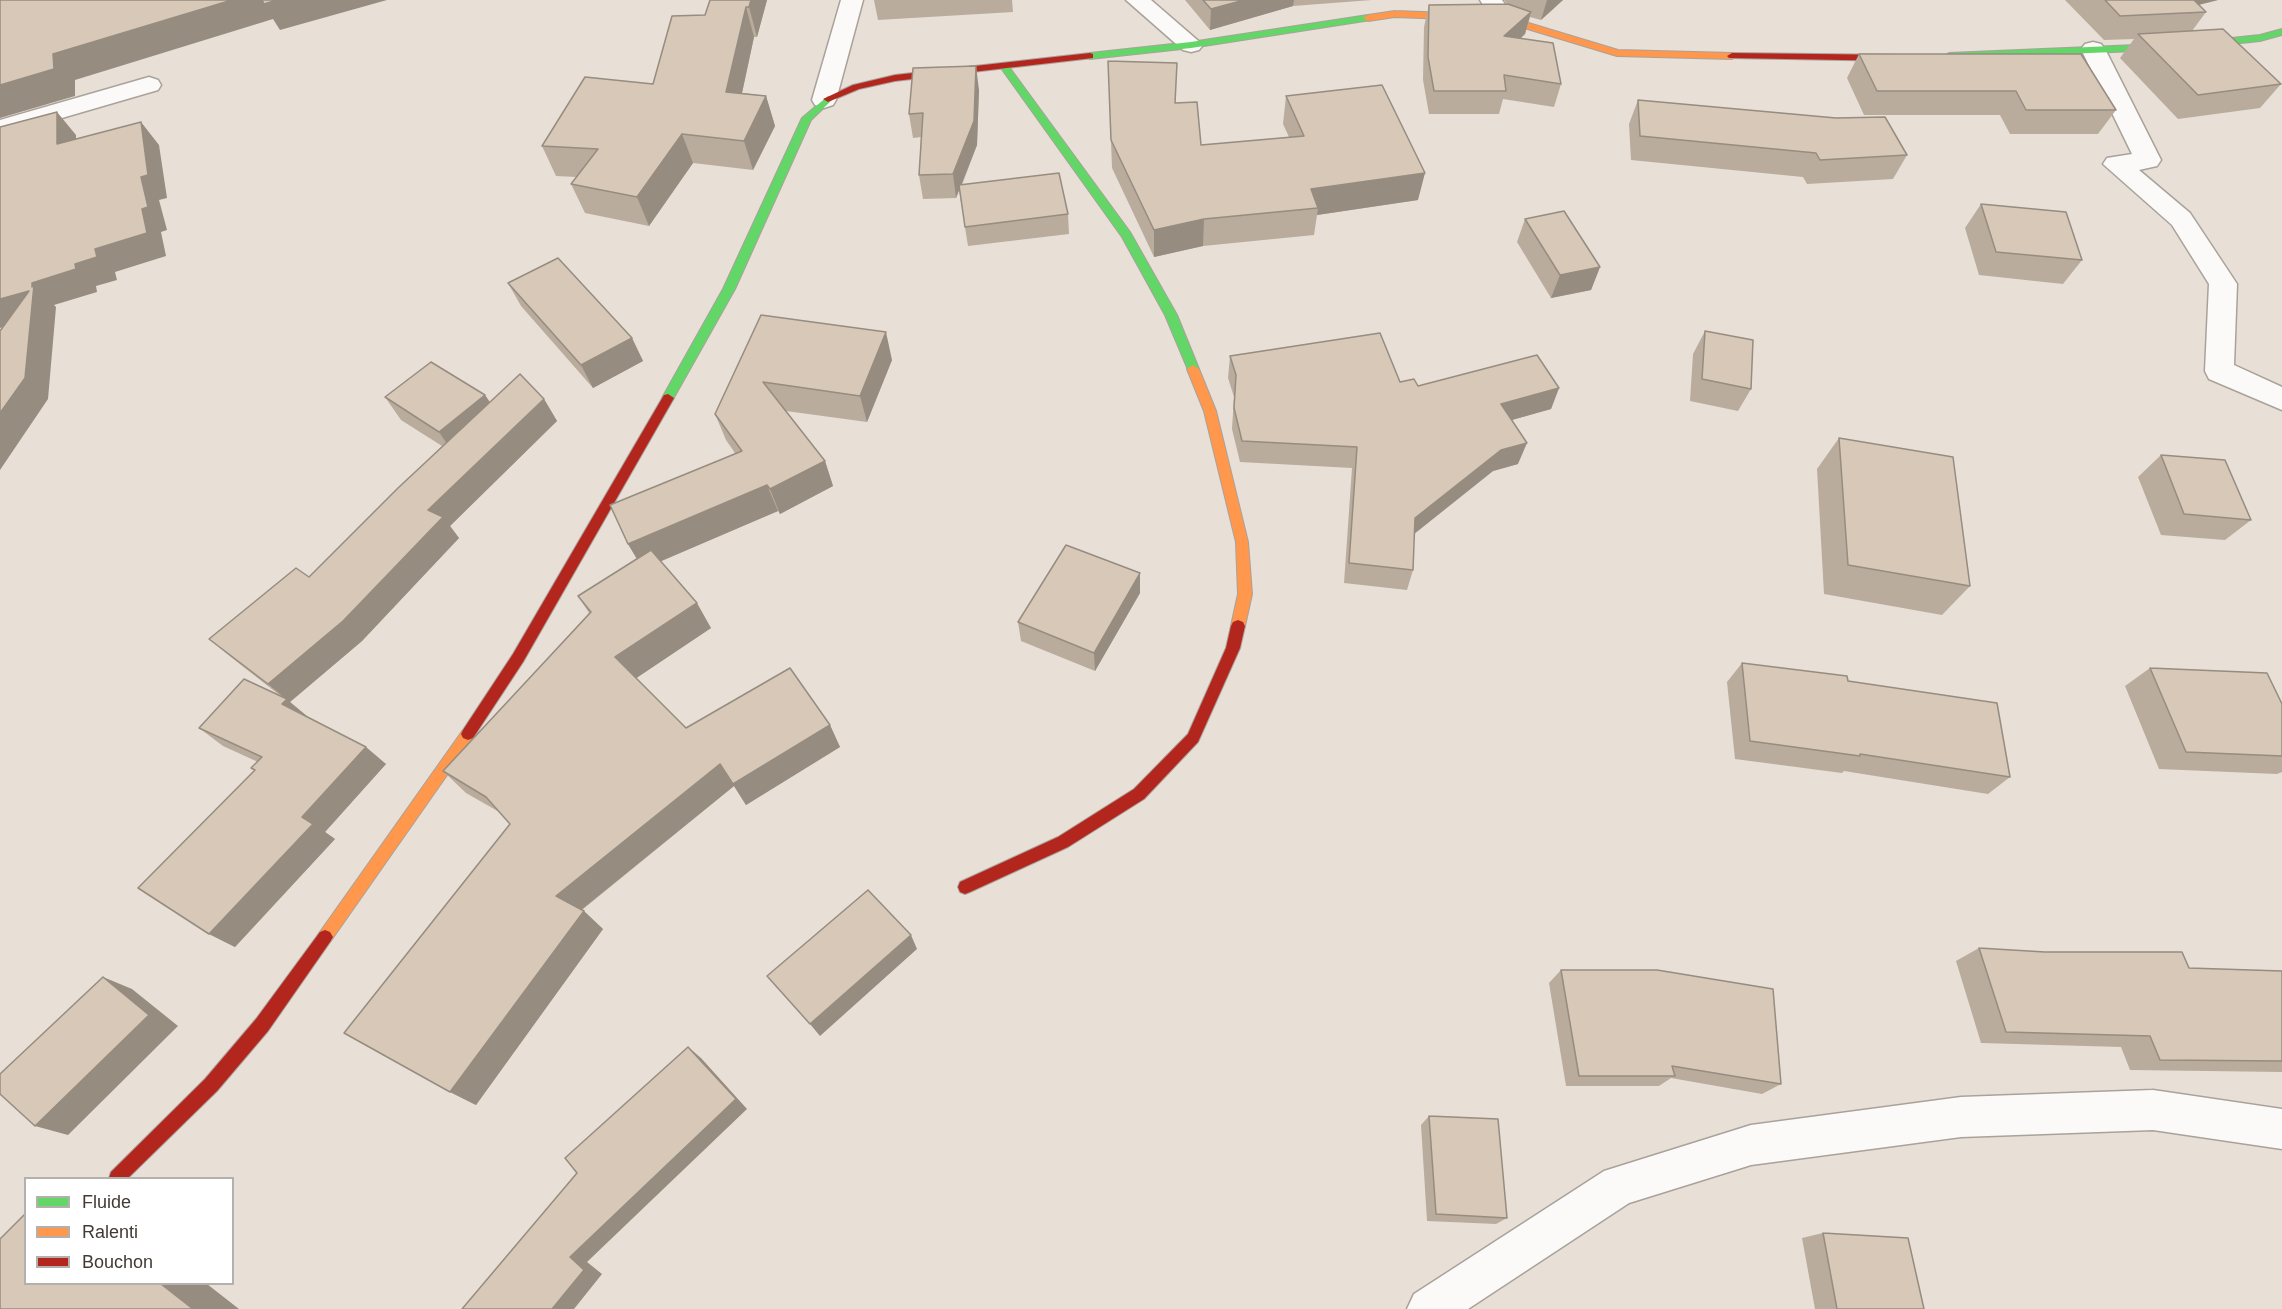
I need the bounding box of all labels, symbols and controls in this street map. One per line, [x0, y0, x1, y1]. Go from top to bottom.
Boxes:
legend [24, 1177, 234, 1285]
text: Fluide [82, 1192, 131, 1212]
text: Ralenti [82, 1222, 138, 1242]
text: Bouchon [82, 1252, 153, 1272]

